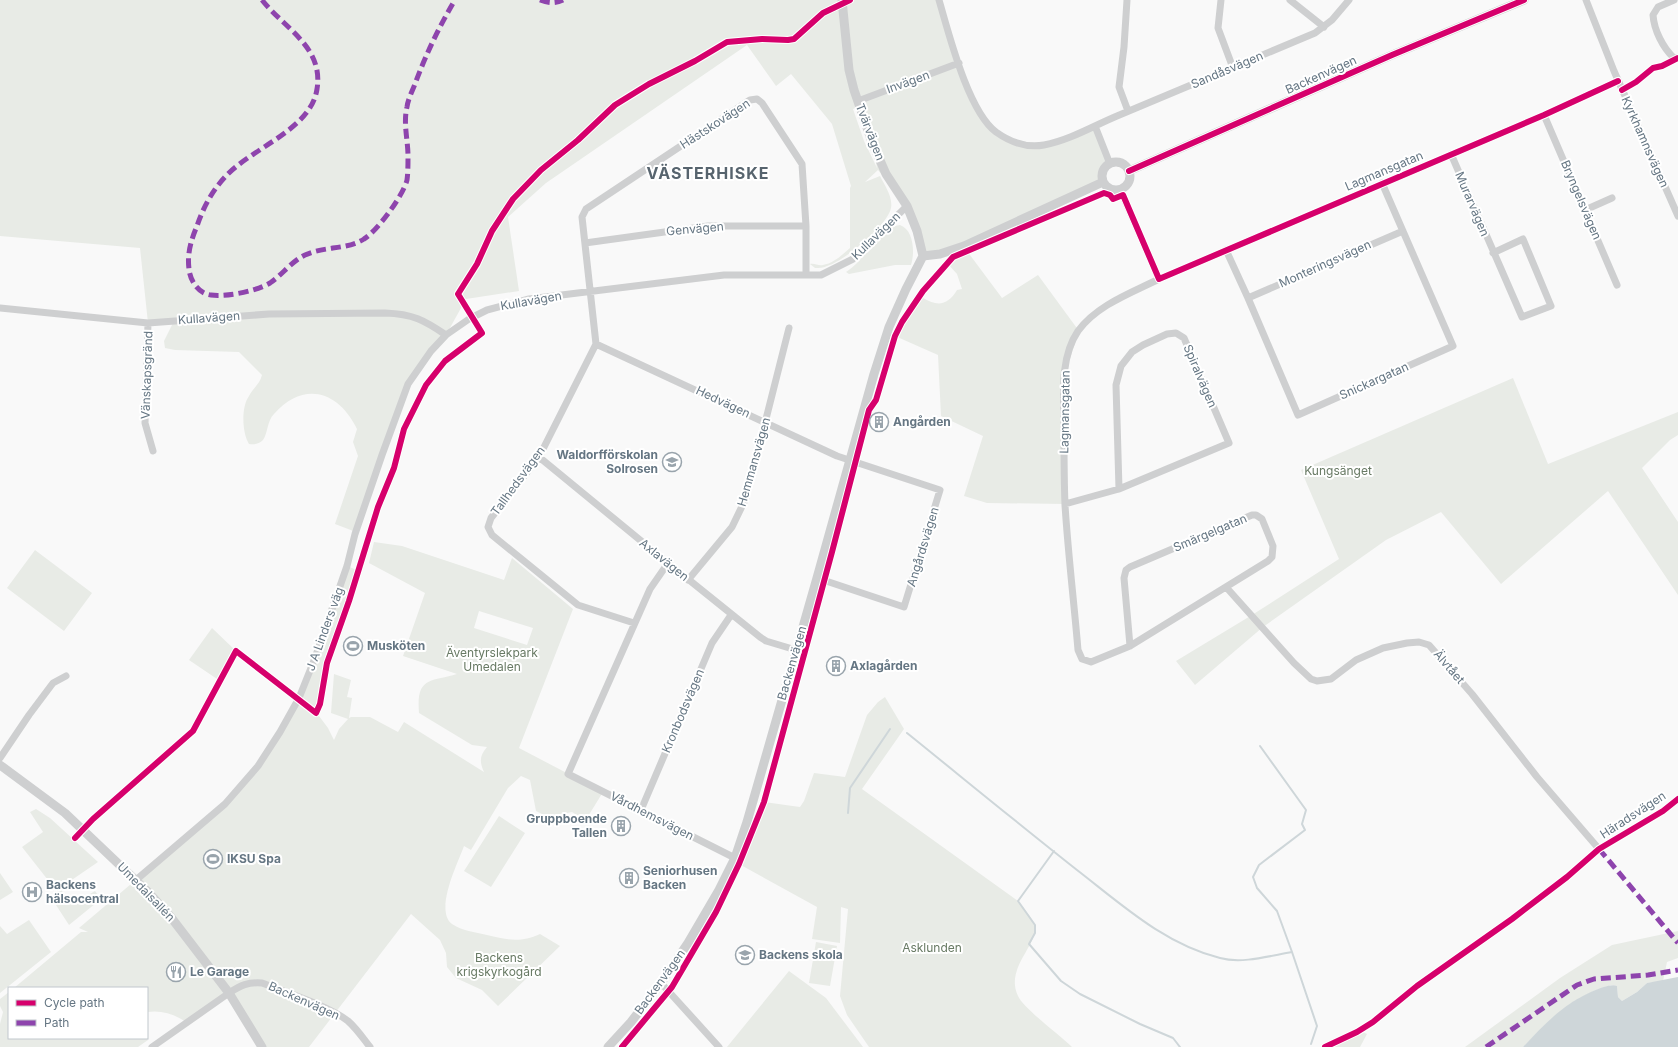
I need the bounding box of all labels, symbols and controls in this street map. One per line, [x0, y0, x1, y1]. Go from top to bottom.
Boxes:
street label: Sandåsvägen [1189, 48, 1265, 91]
street label: Backenvägen [1283, 52, 1359, 97]
street label: Invägen [884, 67, 932, 96]
street label: Kyrkhamnsvägen [1619, 94, 1672, 190]
street label: Hästskovägen [677, 95, 752, 152]
street label: Tvärvägen [853, 101, 888, 163]
street label: Lagmansgatan [1342, 147, 1425, 194]
street label: Bryngelsvägen [1558, 158, 1605, 242]
district label: VÄSTERHISKE [647, 163, 769, 183]
street label: Murarvägen [1452, 169, 1493, 238]
street label: Kullavägen [848, 209, 903, 263]
street label: Genvägen [666, 219, 724, 238]
street label: Monteringsvägen [1276, 237, 1373, 291]
street label: Kullavägen [499, 288, 563, 313]
street label: Kullavägen [178, 308, 240, 327]
street label: Vänskapsgränd [137, 331, 156, 419]
street label: Spiralvägen [1180, 342, 1220, 410]
street label: Snickargatan [1337, 359, 1411, 402]
street label: Lagmansgatan [1056, 370, 1073, 454]
street label: Hedvägen [694, 382, 753, 421]
building icon: Angården [868, 411, 890, 433]
place label: Angården [893, 414, 951, 429]
street label: Hemmansvägen [734, 416, 773, 508]
street label: Tallhedsvägen [487, 443, 548, 518]
place label: Waldorfförskolan Solrosen [556, 447, 658, 476]
school or university icon: Waldorfförskolan Solrosen [661, 451, 683, 473]
park label: Kungsänget [1304, 463, 1372, 478]
street label: Angårdsvägen [903, 505, 942, 588]
street label: Smärgelgatan [1171, 510, 1249, 555]
street label: Axlavägen [637, 535, 692, 584]
street label: J A Linders väg [302, 585, 347, 673]
street label: Backenvägen [774, 624, 809, 702]
sports icon: Musköten [342, 635, 364, 657]
place label: Musköten [367, 638, 425, 653]
park label: Äventyrslekpark Umedalen [446, 645, 538, 674]
street label: Älvtået [1431, 647, 1468, 687]
building icon: Axlagården [825, 655, 847, 677]
place label: Axlagården [850, 658, 917, 673]
street label: Kronbodsvägen [658, 667, 707, 755]
street label: Vårdhemsvägen [608, 788, 697, 843]
street label: Häradsvägen [1597, 788, 1668, 841]
place label: Gruppboende Tallen [526, 811, 607, 840]
building icon: Gruppboende Tallen [610, 815, 632, 837]
sports icon: IKSU Spa [202, 848, 224, 870]
place label: IKSU Spa [227, 851, 281, 866]
street label: Umedalsallén [114, 859, 178, 924]
place label: Seniorhusen Backen [643, 863, 717, 892]
building icon: Seniorhusen Backen [618, 867, 640, 889]
place label: Backens hälsocentral [46, 877, 119, 906]
hospital icon: Backens hälsocentral [21, 881, 43, 903]
park label: Asklunden [902, 940, 962, 955]
school or university icon: Backens skola [734, 944, 756, 966]
street label: Backenvägen [631, 946, 688, 1017]
place label: Backens skola [759, 947, 843, 962]
park label: Backens krigskyrkogård [456, 950, 542, 979]
restaurant icon: Le Garage [165, 961, 187, 983]
place label: Le Garage [190, 964, 249, 979]
street label: Backenvägen [266, 978, 342, 1023]
legend [8, 987, 148, 1039]
text: Cycle path [44, 995, 105, 1010]
text: Path [44, 1015, 69, 1030]

